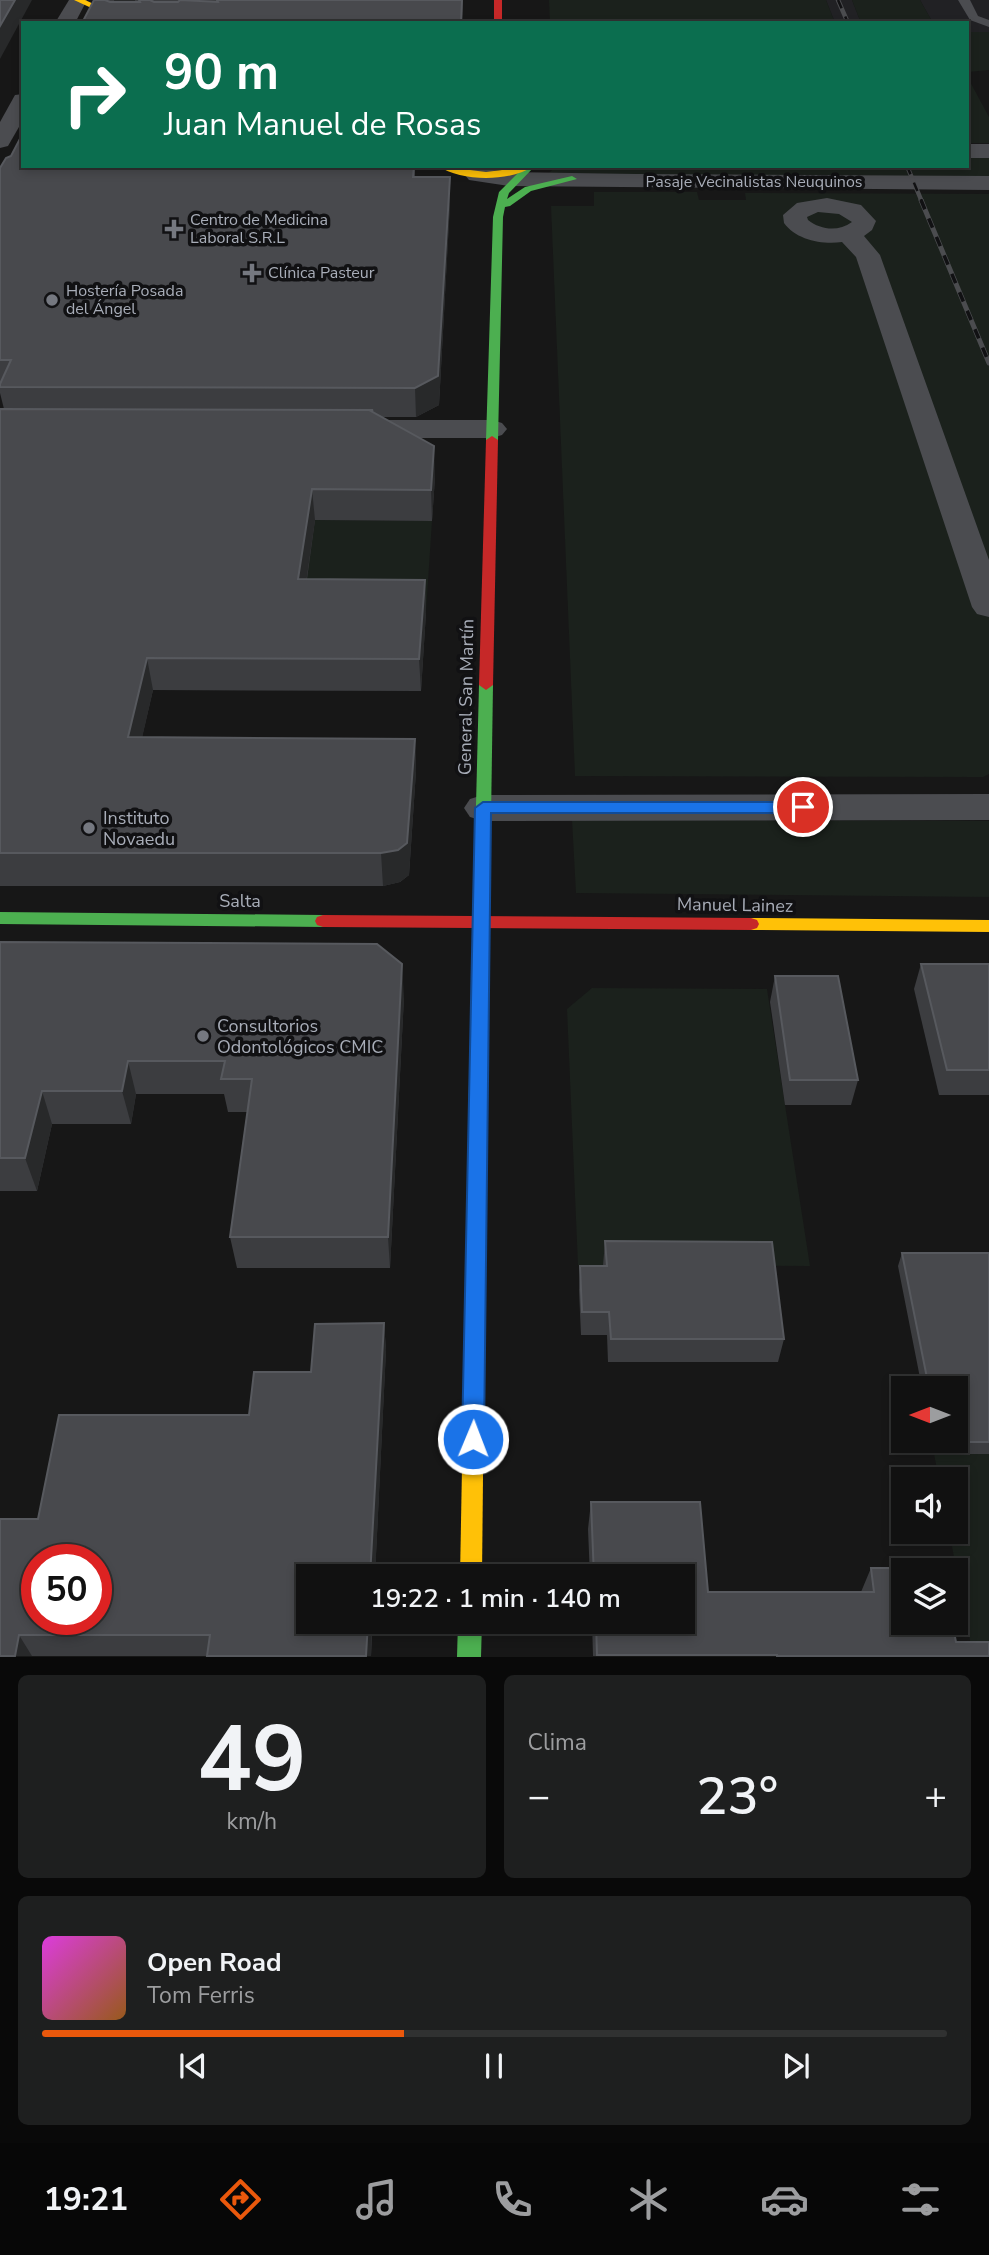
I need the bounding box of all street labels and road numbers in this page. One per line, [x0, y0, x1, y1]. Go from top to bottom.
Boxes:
street label: Pasaje Vecinalistas Neuquinos [645, 171, 863, 193]
street label: General San Martín [453, 619, 479, 775]
street label: Salta [219, 889, 261, 913]
street label: Manuel Lainez [677, 892, 793, 918]

